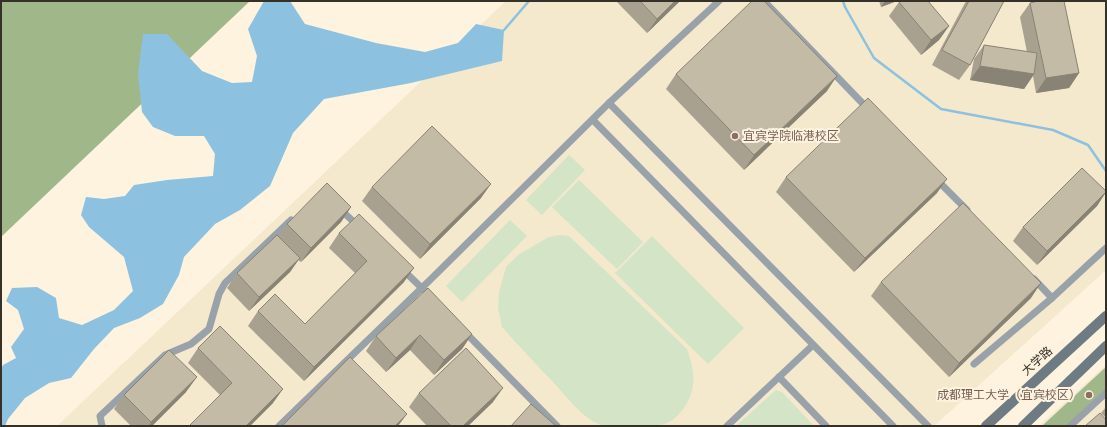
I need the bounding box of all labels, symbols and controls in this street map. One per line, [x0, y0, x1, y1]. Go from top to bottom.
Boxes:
place label: 宜宾学院临港校区 [743, 127, 839, 144]
marker: 宜宾学院临港校区 [730, 131, 740, 141]
street label: 大学路 [1018, 342, 1056, 379]
place label: 成都理工大学（宜宾校区） [937, 386, 1081, 403]
marker: 成都理工大学（宜宾校区） [1084, 390, 1094, 400]

